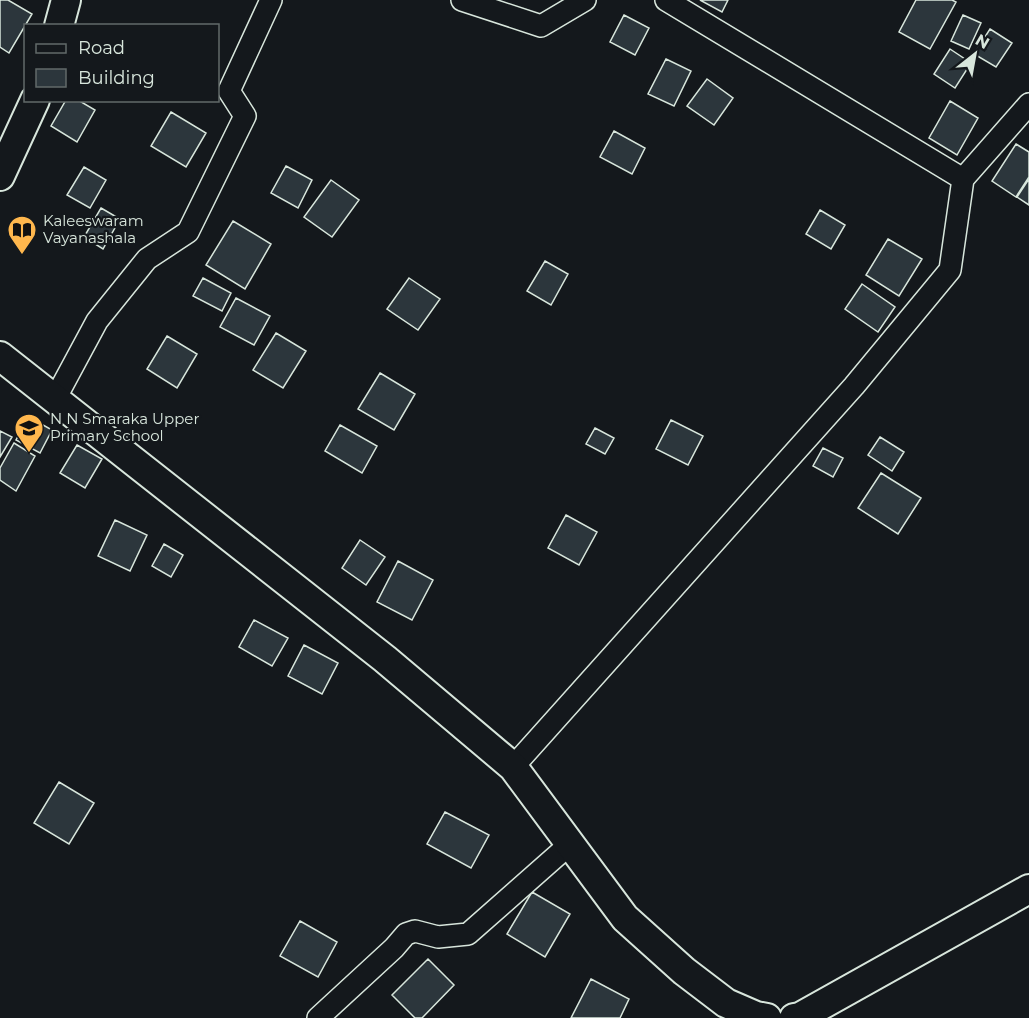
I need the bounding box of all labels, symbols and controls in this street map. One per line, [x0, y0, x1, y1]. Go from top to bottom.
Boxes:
legend [24, 24, 219, 102]
north arrow [945, 24, 1005, 84]
text: N [972, 30, 993, 53]
text: Road [78, 37, 125, 59]
text: Building [78, 67, 155, 89]
place label: Kaleeswaram Vayanashala [43, 211, 144, 247]
library icon: Kaleeswaram Vayanashala [6, 214, 38, 256]
place label: N N Smaraka Upper Primary School [50, 409, 199, 445]
school or university icon: N N Smaraka Upper Primary School [13, 412, 45, 454]

